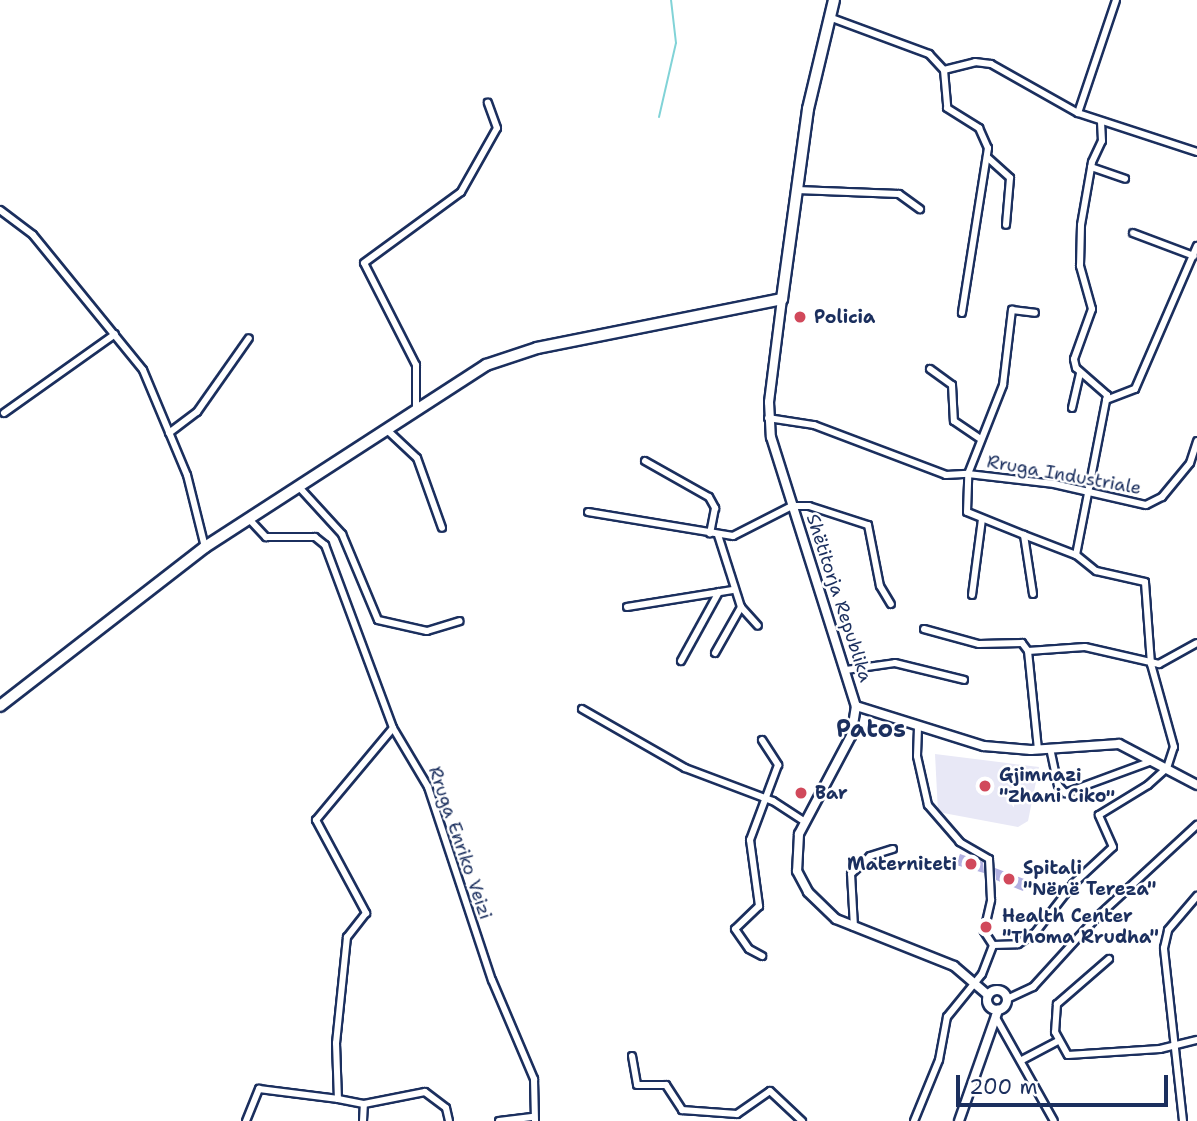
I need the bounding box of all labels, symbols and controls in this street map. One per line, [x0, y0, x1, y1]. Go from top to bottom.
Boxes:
place label: Policia [814, 306, 875, 328]
marker: Policia [792, 309, 808, 325]
street label: Rruga Industriale [985, 451, 1143, 499]
street label: Shëtitorja Republika [802, 511, 876, 685]
district label: Patos [836, 716, 906, 744]
street label: Rruga Enriko Veizi [424, 764, 496, 922]
place label: Gjimnazi "Zhani Ciko" [999, 765, 1115, 808]
marker: Gjimnazi "Zhani Ciko" [977, 778, 993, 794]
place label: Bar [815, 782, 848, 804]
marker: Bar [793, 785, 809, 801]
place label: Materniteti [847, 853, 957, 875]
marker: Materniteti [963, 856, 979, 872]
place label: Spitali "Nënë Tereza" [1023, 858, 1156, 900]
marker: Spitali "Nënë Tereza" [1001, 871, 1017, 887]
place label: Health Center "Thoma Rrudha" [1002, 906, 1159, 948]
marker: Health Center "Thoma Rrudha" [976, 917, 996, 937]
scale bar [959, 1062, 1171, 1106]
text: 200 m [969, 1073, 1038, 1101]

